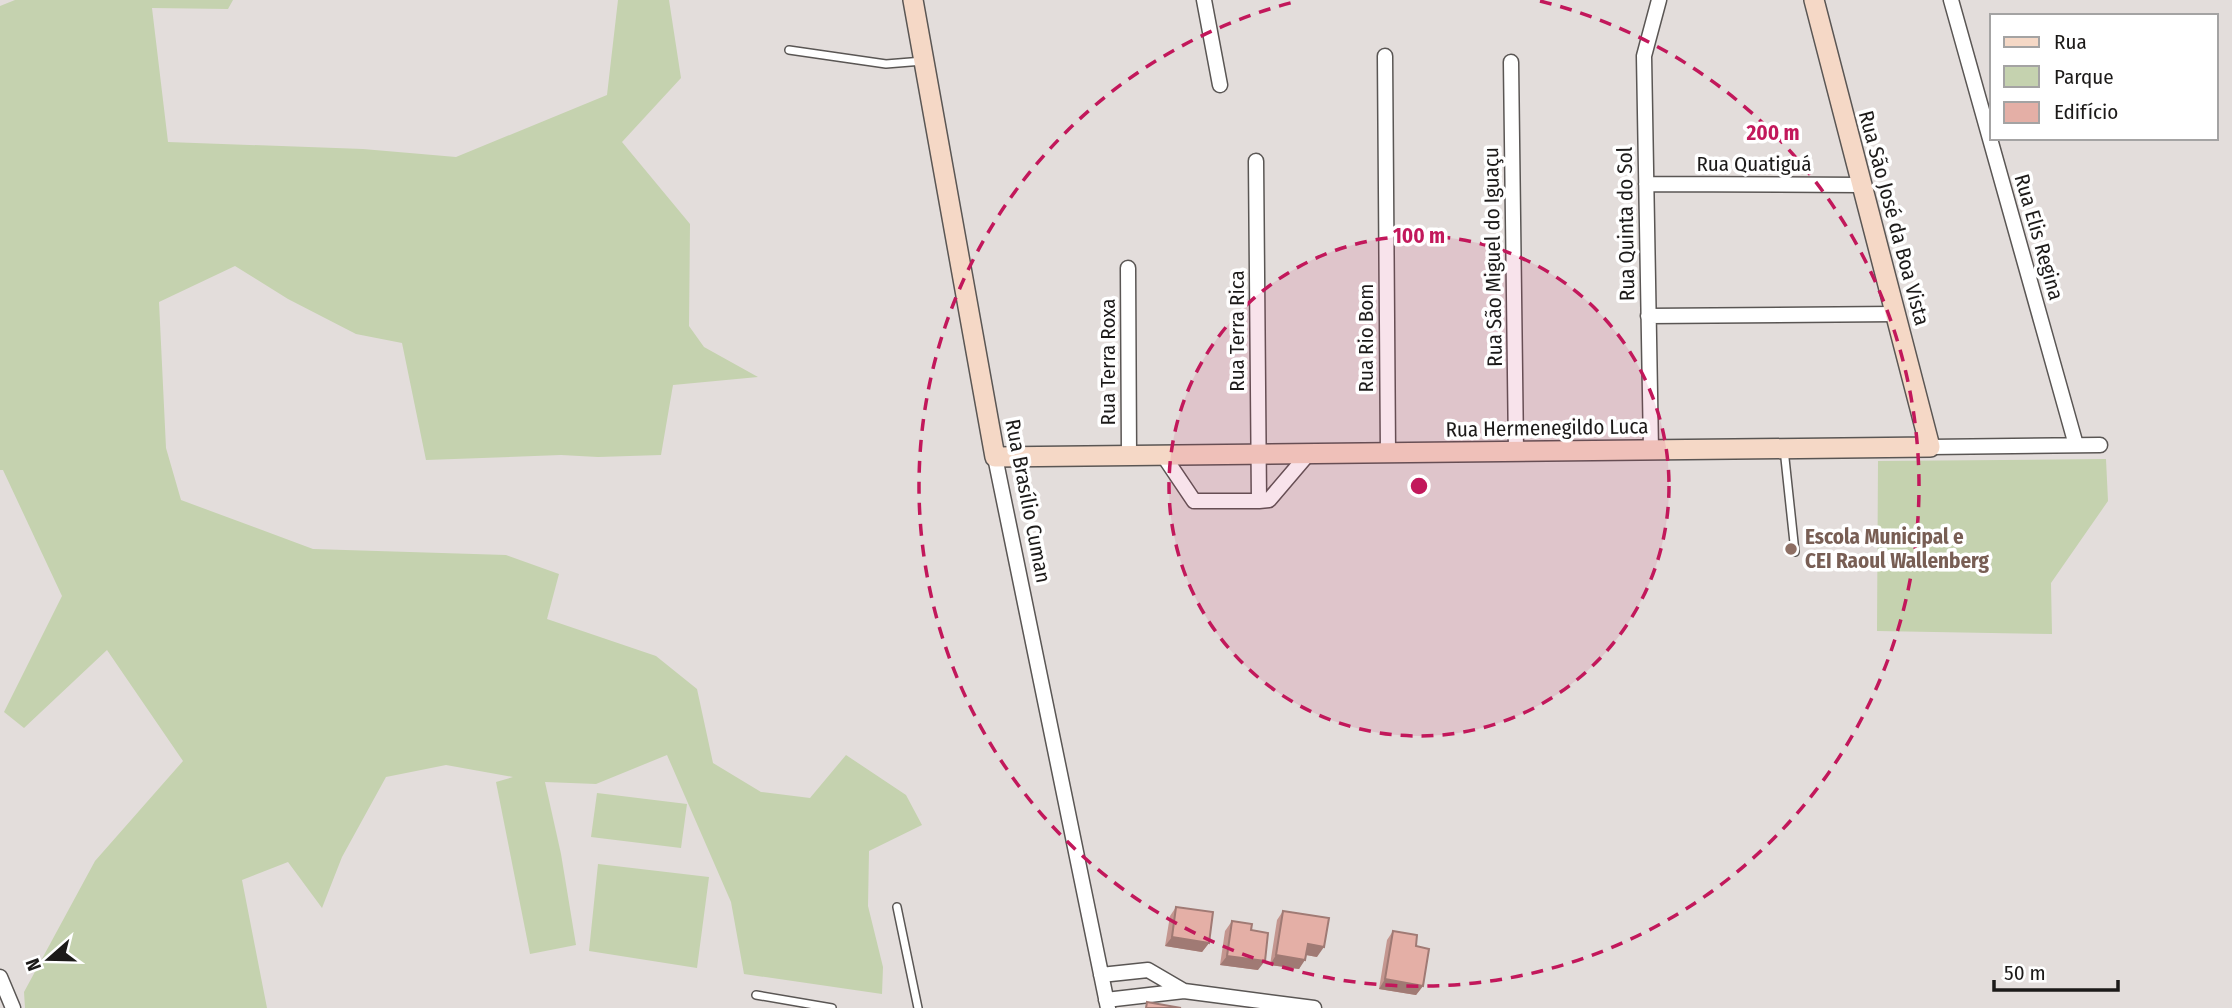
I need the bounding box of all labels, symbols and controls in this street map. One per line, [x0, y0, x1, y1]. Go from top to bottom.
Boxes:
legend [1990, 14, 2218, 140]
text: Rua [2054, 29, 2087, 55]
text: Parque [2054, 64, 2114, 90]
text: Edifício [2054, 99, 2118, 125]
street label: Rua São José da Boa Vista [1853, 108, 1935, 328]
text: 200 m [1745, 120, 1800, 146]
street label: Rua Quinta do Sol [1612, 146, 1640, 301]
street label: Rua São Miguel do Iguaçu [1478, 147, 1508, 367]
street label: Rua Quatiguá [1696, 151, 1812, 177]
street label: Rua Elis Regina [2009, 171, 2069, 303]
text: 100 m [1393, 223, 1445, 249]
street label: Rua Terra Rica [1224, 270, 1250, 392]
street label: Rua Rio Bom [1353, 283, 1379, 393]
street label: Rua Terra Roxa [1095, 299, 1121, 426]
street label: Rua Hermenegildo Luca [1445, 413, 1649, 443]
street label: Rua Brasílio Cuman [999, 417, 1057, 585]
centre of rings [1407, 474, 1431, 498]
place label: Escola Municipal e CEI Raoul Wallenberg [1805, 524, 1990, 574]
marker: Escola Municipal e CEI Raoul Wallenberg [1783, 541, 1799, 557]
north arrow [14, 924, 84, 994]
scale bar [1994, 948, 2118, 992]
text: N [21, 955, 46, 974]
text: 50 m [2004, 960, 2046, 986]

